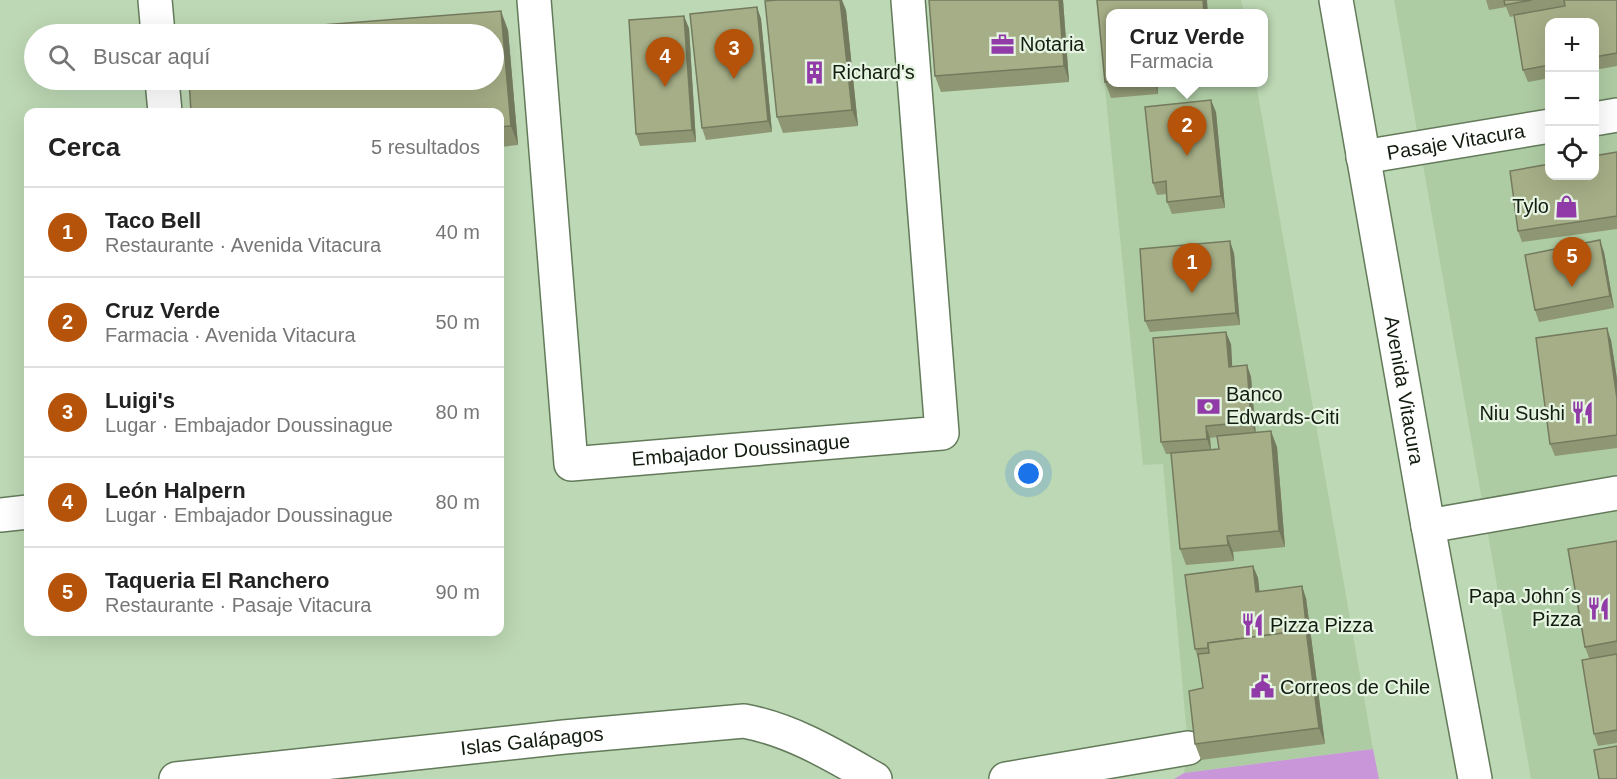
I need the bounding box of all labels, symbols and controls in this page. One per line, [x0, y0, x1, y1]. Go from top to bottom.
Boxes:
popup [1106, 9, 1268, 87]
map controls [1545, 18, 1599, 180]
button: + [1545, 18, 1599, 72]
search box [24, 24, 504, 90]
text: Cruz Verde [1130, 24, 1244, 49]
pin: 3 [714, 29, 754, 79]
office icon: Notaria [989, 31, 1015, 57]
place label: Notaria [1020, 33, 1085, 55]
pin: 4 [646, 38, 684, 87]
icon: search [45, 41, 78, 74]
text: Buscar aquí [93, 44, 210, 69]
text: Farmacia [1130, 50, 1213, 72]
building icon: Richard's [801, 59, 827, 85]
place label: Richard's [832, 61, 915, 83]
button: − [1545, 72, 1599, 126]
pin: 2 [1168, 106, 1206, 156]
street label: Pasaje Vitacura [1385, 119, 1527, 164]
button: locate [1545, 126, 1599, 180]
text: Cerca [48, 132, 120, 162]
text: 5 resultados [371, 136, 480, 158]
shop icon: Tylo [1554, 193, 1580, 219]
place label: Tylo [1512, 195, 1549, 217]
text: Taco Bell [105, 208, 201, 233]
text: 1 [62, 221, 73, 243]
text: 40 m [436, 221, 480, 243]
text: Restaurante · Avenida Vitacura [105, 234, 381, 256]
pin: 5 [1552, 238, 1592, 287]
pin: 1 [1172, 244, 1212, 293]
text: Cruz Verde [105, 298, 220, 323]
text: 2 [62, 311, 73, 333]
text: 50 m [436, 311, 480, 333]
street label: Avenida Vitacura [1380, 314, 1428, 467]
text: Farmacia · Avenida Vitacura [105, 324, 356, 346]
place label: Banco Edwards-Citi [1226, 383, 1339, 428]
text: Luigi's [105, 388, 175, 413]
bank icon: Banco Edwards-Citi [1195, 393, 1221, 419]
restaurant icon: Niu Sushi [1570, 400, 1596, 426]
text: 3 [62, 401, 73, 423]
text: 80 m [436, 401, 480, 423]
place label: Niu Sushi [1479, 402, 1565, 424]
text: Lugar · Embajador Doussinague [105, 414, 393, 436]
street label: Embajador Doussinague [631, 430, 851, 470]
your location [1014, 459, 1043, 488]
text: León Halpern [105, 478, 246, 503]
text: 4 [62, 491, 73, 513]
text: 80 m [436, 491, 480, 513]
text: Lugar · Embajador Doussinague [105, 504, 393, 526]
text: Taqueria El Ranchero [105, 568, 330, 593]
text: 5 [62, 581, 73, 603]
text: 90 m [436, 581, 480, 603]
place label: Papa John´s Pizza [1469, 585, 1582, 630]
text: Restaurante · Pasaje Vitacura [105, 594, 371, 616]
restaurant icon: Papa John´s Pizza [1586, 595, 1612, 621]
restaurant icon: Pizza Pizza [1239, 612, 1265, 638]
place label: Pizza Pizza [1270, 614, 1374, 636]
public building icon: Correos de Chile [1249, 674, 1275, 700]
place label: Correos de Chile [1280, 676, 1430, 698]
street label: Islas Galápagos [459, 723, 604, 759]

